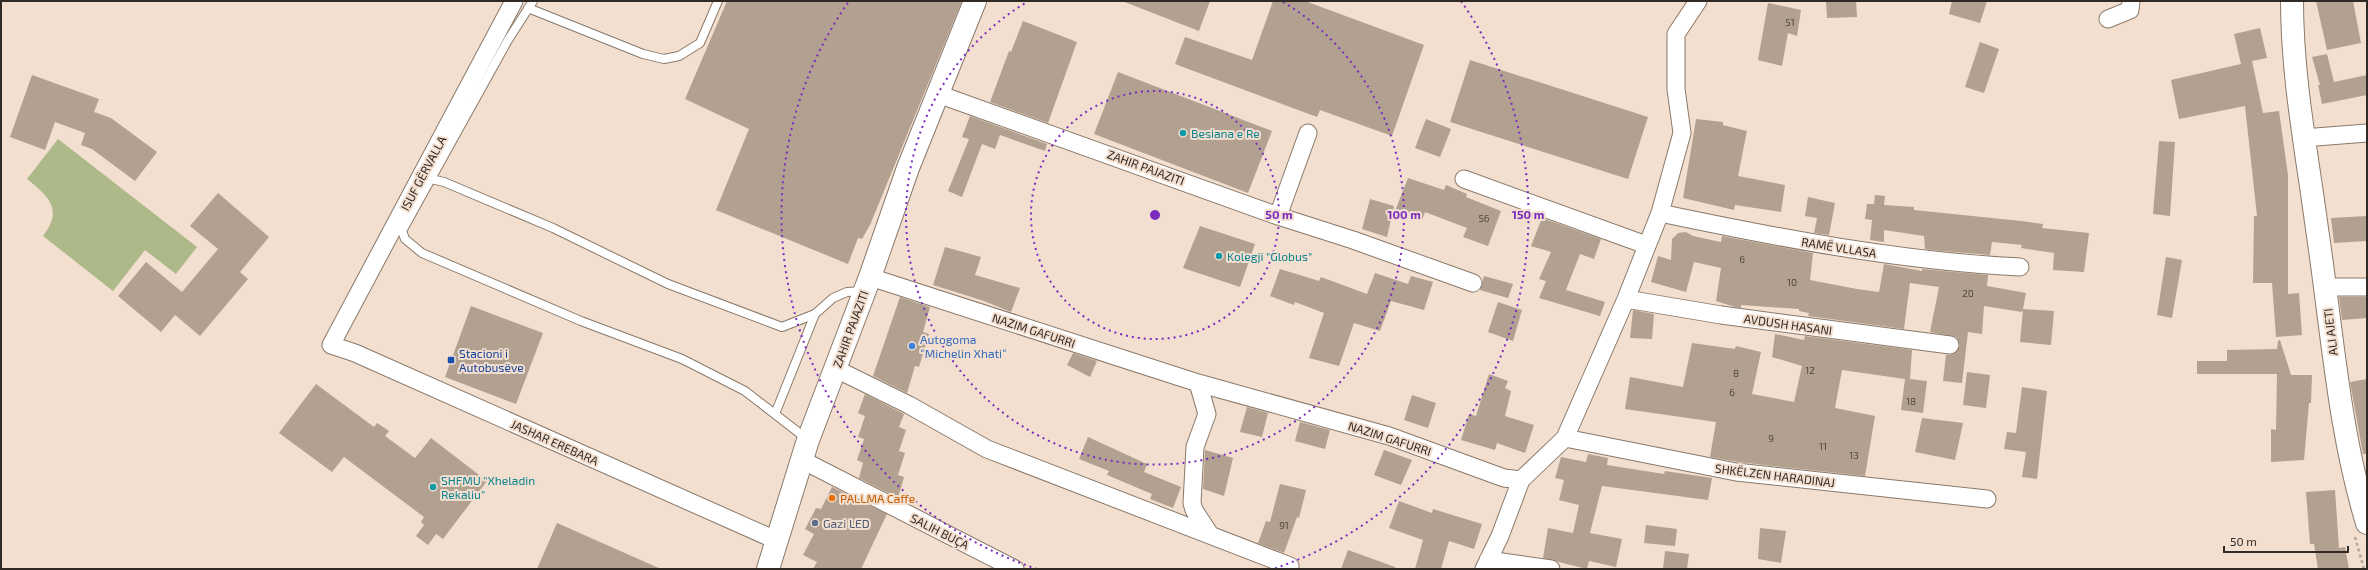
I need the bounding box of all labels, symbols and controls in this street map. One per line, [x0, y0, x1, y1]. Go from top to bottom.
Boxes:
house number: 51 [1785, 16, 1795, 28]
place label: Besiana e Re [1191, 126, 1260, 140]
marker: Besiana e Re [1178, 128, 1188, 138]
street label: ISUF GËRVALLA [397, 133, 449, 213]
street label: ZAHIR PAJAZITI [1105, 147, 1187, 187]
text: 50 m [1265, 207, 1293, 221]
text: 100 m [1387, 207, 1421, 221]
text: 150 m [1512, 207, 1544, 221]
centre of rings [1148, 208, 1162, 222]
house number: 56 [1478, 212, 1490, 224]
street label: RAMË VLLASA [1800, 234, 1878, 260]
place label: Kolegji "Globus" [1227, 249, 1312, 264]
marker: Kolegji "Globus" [1214, 251, 1224, 261]
house number: 6 [1739, 253, 1745, 265]
house number: 10 [1787, 276, 1797, 288]
house number: 20 [1962, 287, 1974, 299]
street label: ZAHIR PAJAZITI [830, 288, 870, 370]
street label: ALI AJETI [2320, 308, 2340, 356]
street label: NAZIM GAFURRI [991, 310, 1077, 350]
street label: AVDUSH HASANI [1743, 311, 1833, 337]
place label: Autogoma ʺMichelin Xhatiʺ [920, 332, 1007, 360]
marker: Autogoma ʺMichelin Xhatiʺ [907, 341, 917, 351]
place label: Stacioni i Autobusëve [459, 346, 524, 374]
marker: Stacioni i Autobusëve [446, 355, 456, 365]
house number: 12 [1805, 364, 1815, 376]
house number: 8 [1733, 367, 1739, 379]
house number: 6 [1729, 386, 1735, 398]
house number: 18 [1906, 395, 1916, 407]
street label: JASHAR EREBARA [509, 416, 601, 468]
street label: NAZIM GAFURRI [1347, 418, 1433, 458]
house number: 9 [1768, 432, 1774, 444]
house number: 11 [1819, 440, 1827, 452]
house number: 13 [1849, 449, 1859, 461]
street label: SHKËLZEN HARADINAJ [1714, 461, 1836, 489]
place label: SHFMU "Xheladin Rekaliu" [441, 473, 535, 501]
marker: SHFMU "Xheladin Rekaliu" [428, 482, 438, 492]
place label: PALLMA Caffe [840, 491, 915, 505]
marker: PALLMA Caffe [827, 493, 837, 503]
street label: SALIH BUÇA [908, 510, 972, 553]
place label: Gazi LED [823, 516, 870, 530]
marker: Gazi LED [810, 518, 820, 528]
house number: 91 [1279, 519, 1289, 531]
scale bar [2224, 528, 2348, 554]
text: 50 m [2230, 534, 2257, 548]

